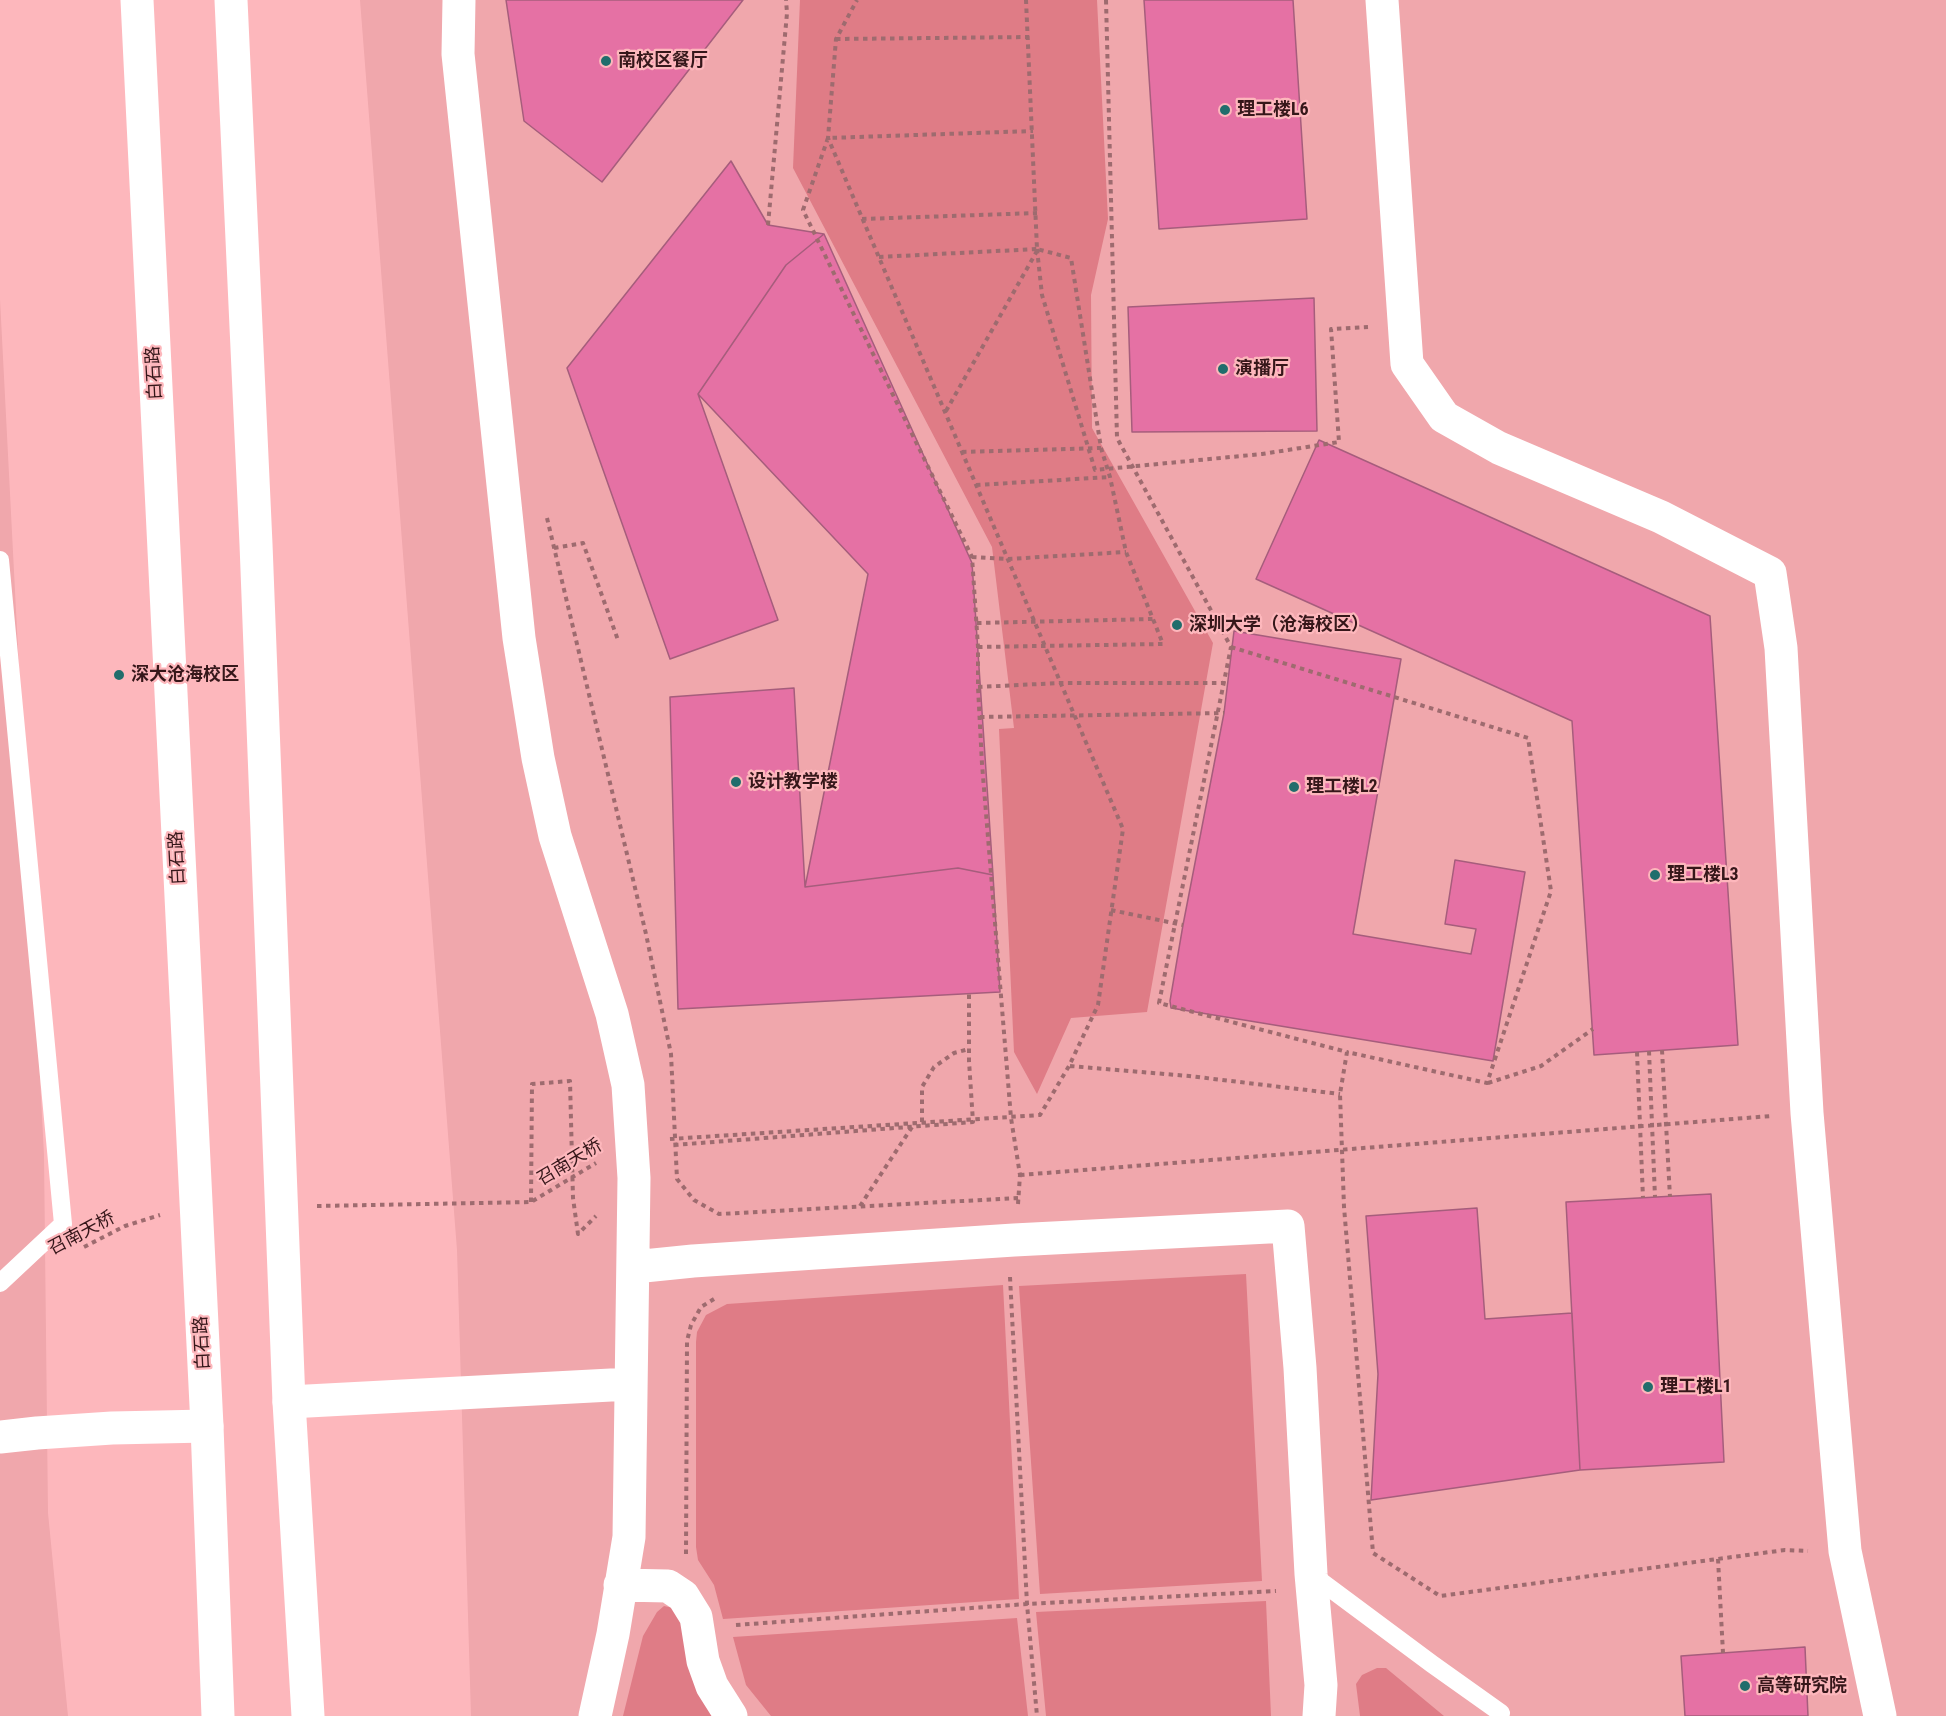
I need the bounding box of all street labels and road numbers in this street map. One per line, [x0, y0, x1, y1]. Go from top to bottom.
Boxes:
street label: 白石路 [143, 345, 167, 401]
street label: 白石路 [166, 830, 190, 886]
street label: 召南天桥 [534, 1135, 606, 1191]
street label: 召南天桥 [45, 1208, 119, 1260]
street label: 白石路 [191, 1315, 215, 1371]

